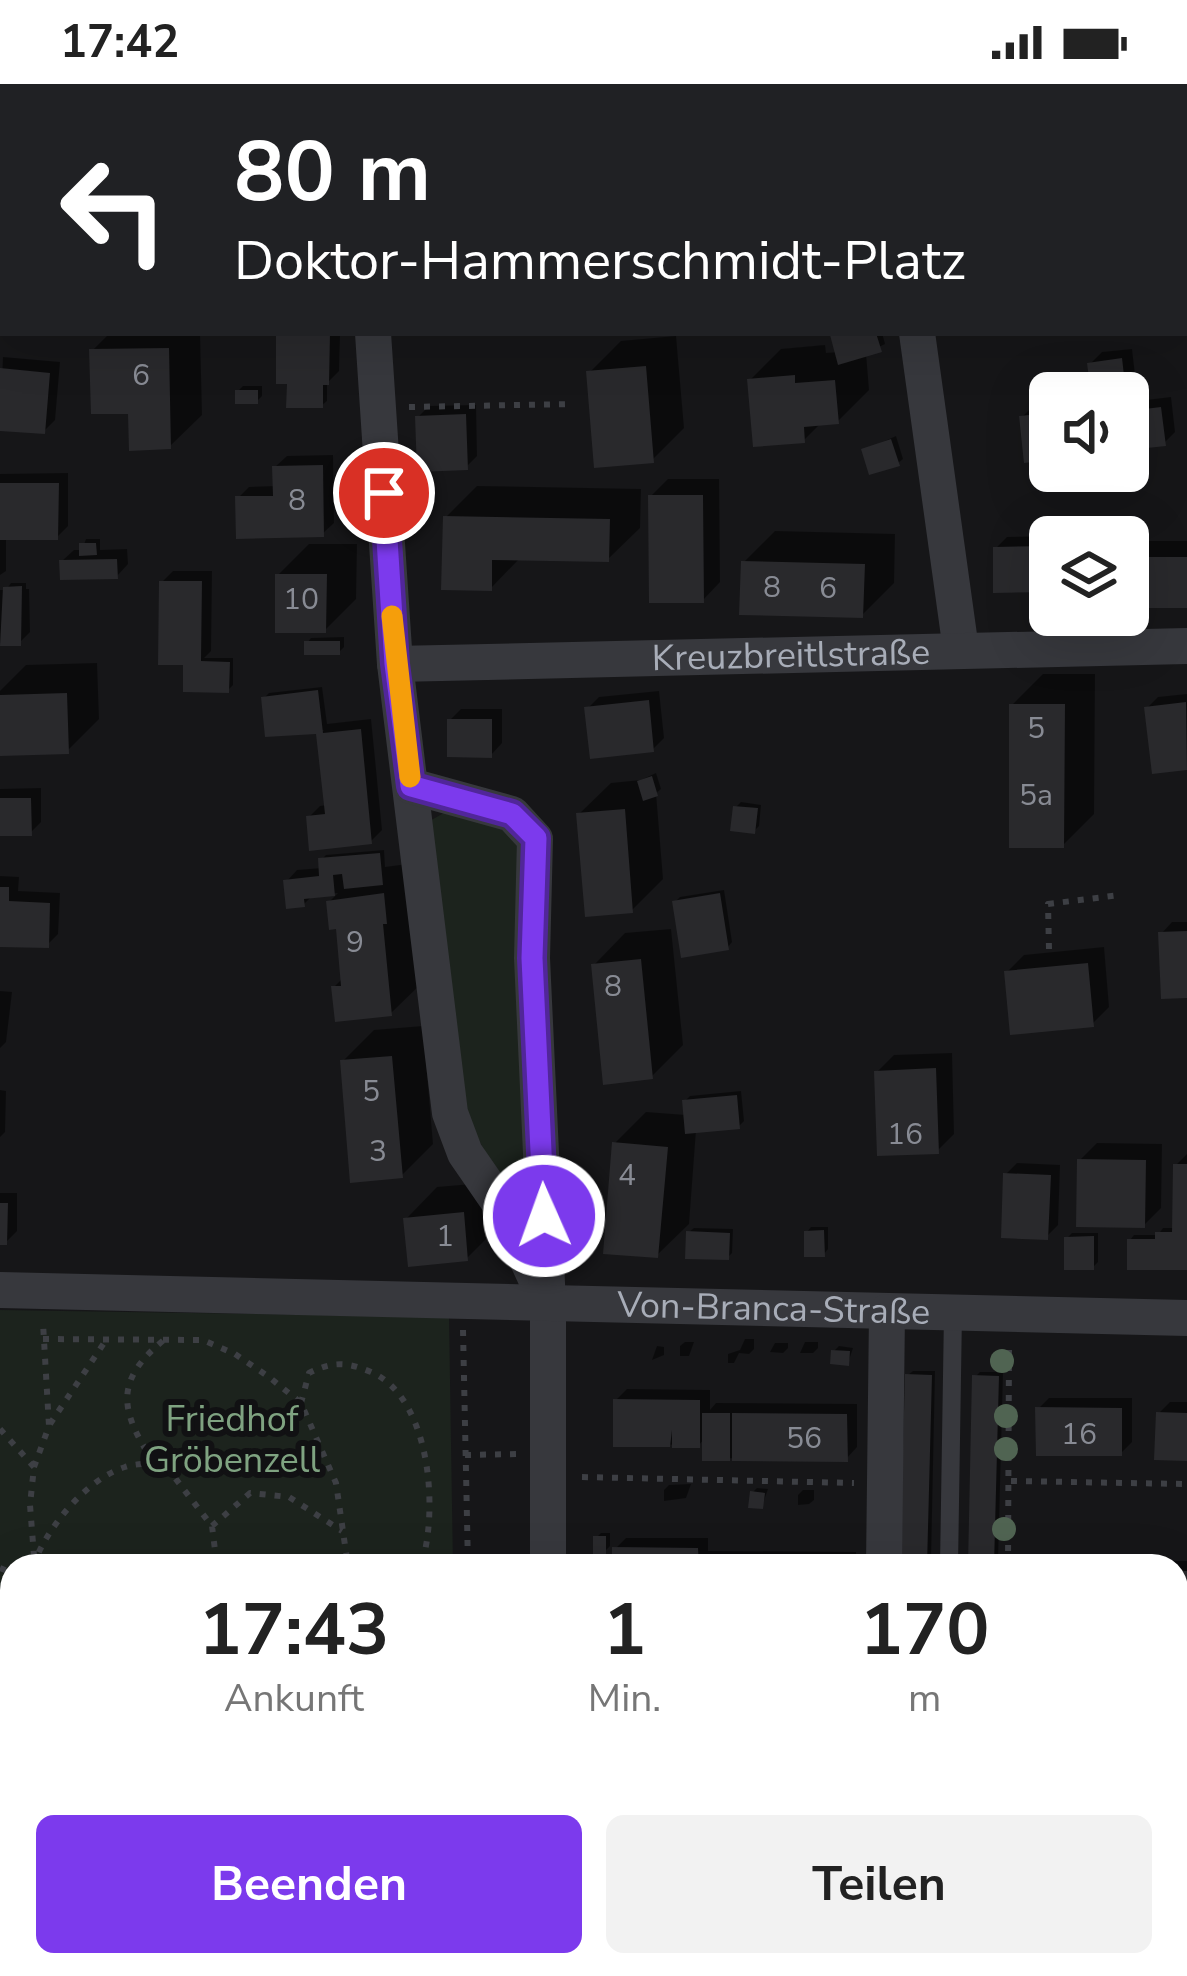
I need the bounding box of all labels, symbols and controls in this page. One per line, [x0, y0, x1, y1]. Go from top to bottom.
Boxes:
text: 17:42 [60, 12, 179, 73]
text: 80 m [234, 115, 431, 230]
icon: left [36, 132, 192, 288]
text: Doktor-Hammerschmidt-Platz [234, 224, 966, 298]
house number: 6 [132, 355, 150, 396]
map controls [1029, 372, 1149, 636]
button: sound [1029, 372, 1149, 492]
pin [333, 442, 435, 544]
icon: arrive [351, 460, 417, 526]
house number: 8 [288, 480, 306, 521]
button: layers [1029, 516, 1149, 636]
house number: 8 [763, 567, 781, 608]
house number: 6 [819, 568, 837, 609]
house number: 10 [283, 579, 319, 620]
street label: Kreuzbreitlstraße [651, 627, 931, 683]
house number: 5 [1027, 708, 1045, 749]
house number: 5a [1019, 775, 1053, 816]
house number: 9 [346, 922, 364, 963]
house number: 8 [604, 966, 622, 1007]
house number: 5 [362, 1071, 380, 1112]
house number: 16 [887, 1114, 923, 1155]
house number: 3 [369, 1131, 387, 1172]
position arrow [481, 1153, 607, 1279]
house number: 4 [618, 1155, 636, 1196]
house number: 1 [436, 1216, 454, 1257]
street label: Von-Branca-Straße [616, 1280, 931, 1336]
park label: Friedhof Gröbenzell [144, 1395, 320, 1485]
house number: 16 [1061, 1414, 1097, 1455]
house number: 56 [786, 1418, 822, 1459]
text: 17:43 [199, 1581, 389, 1679]
text: 1 [603, 1581, 646, 1679]
text: 170 [860, 1581, 989, 1679]
text: Ankunft [224, 1672, 364, 1725]
text: Min. [588, 1672, 661, 1725]
text: m [908, 1672, 941, 1725]
button: Beenden [36, 1815, 582, 1953]
button: Teilen [606, 1815, 1152, 1953]

